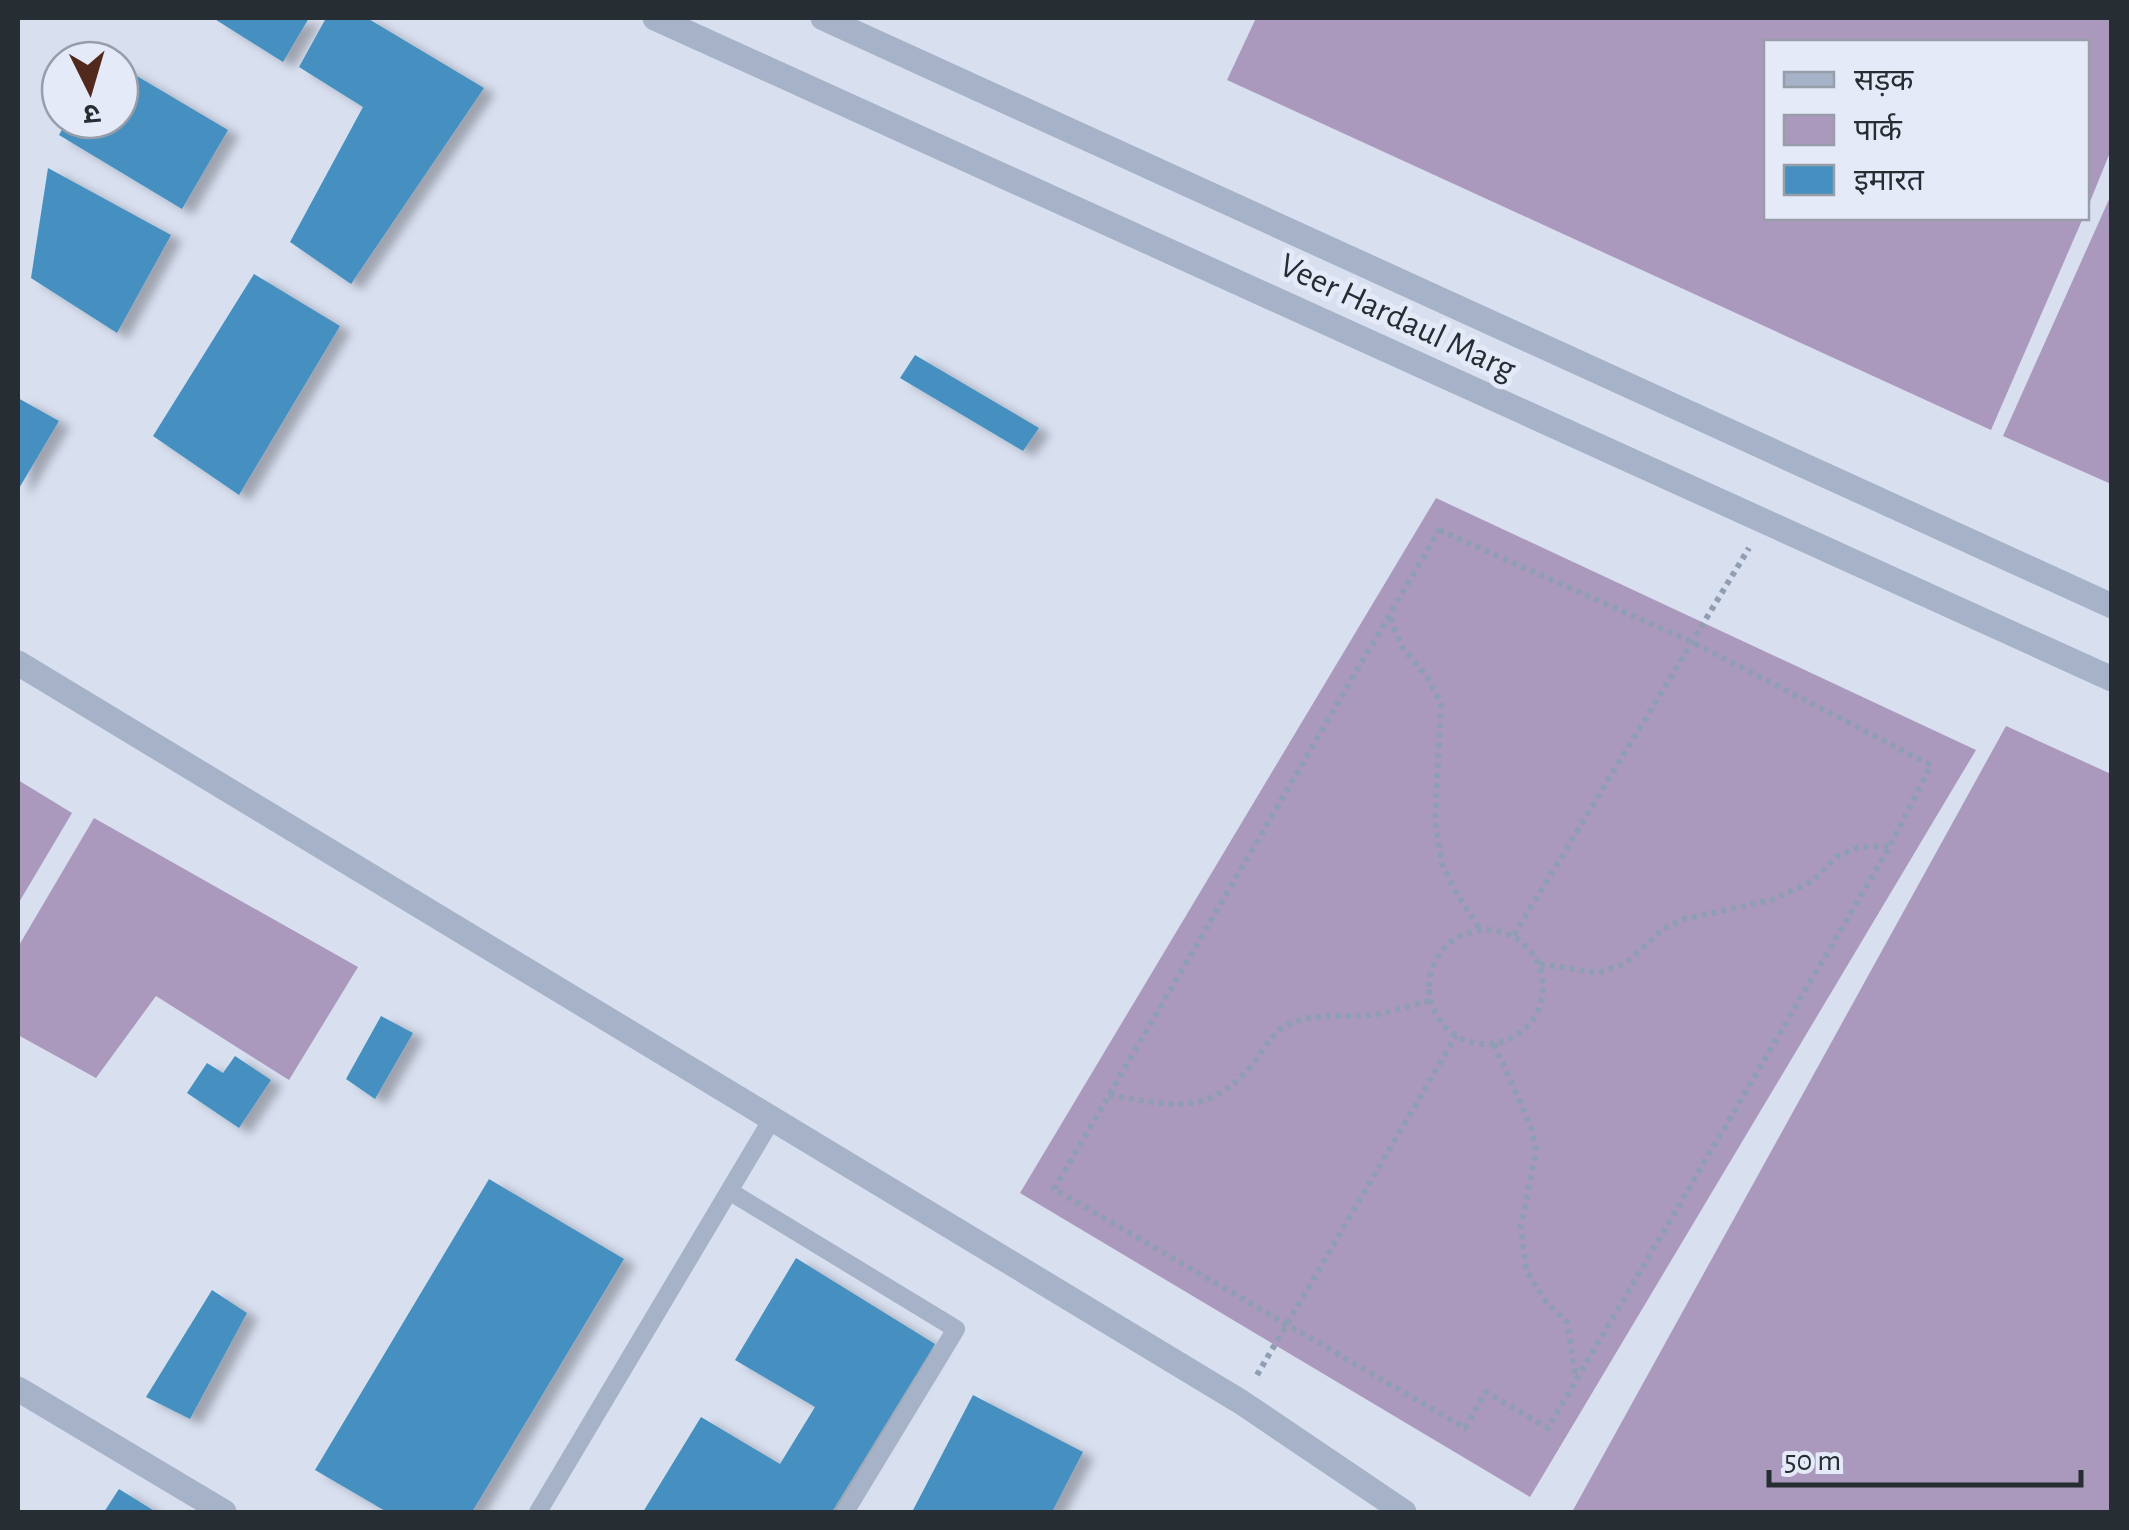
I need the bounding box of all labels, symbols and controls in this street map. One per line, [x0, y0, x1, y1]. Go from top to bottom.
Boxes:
north arrow [40, 40, 140, 140]
legend [1764, 40, 2089, 220]
text: सड़क [1854, 66, 1914, 97]
text: उ [82, 98, 101, 128]
text: पार्क [1854, 113, 1903, 146]
text: इमारत [1854, 166, 1925, 196]
street label: Veer Hardaul Marg [1274, 247, 1521, 387]
scale bar [1769, 1425, 2082, 1487]
text: 50 m [1784, 1446, 1841, 1476]

